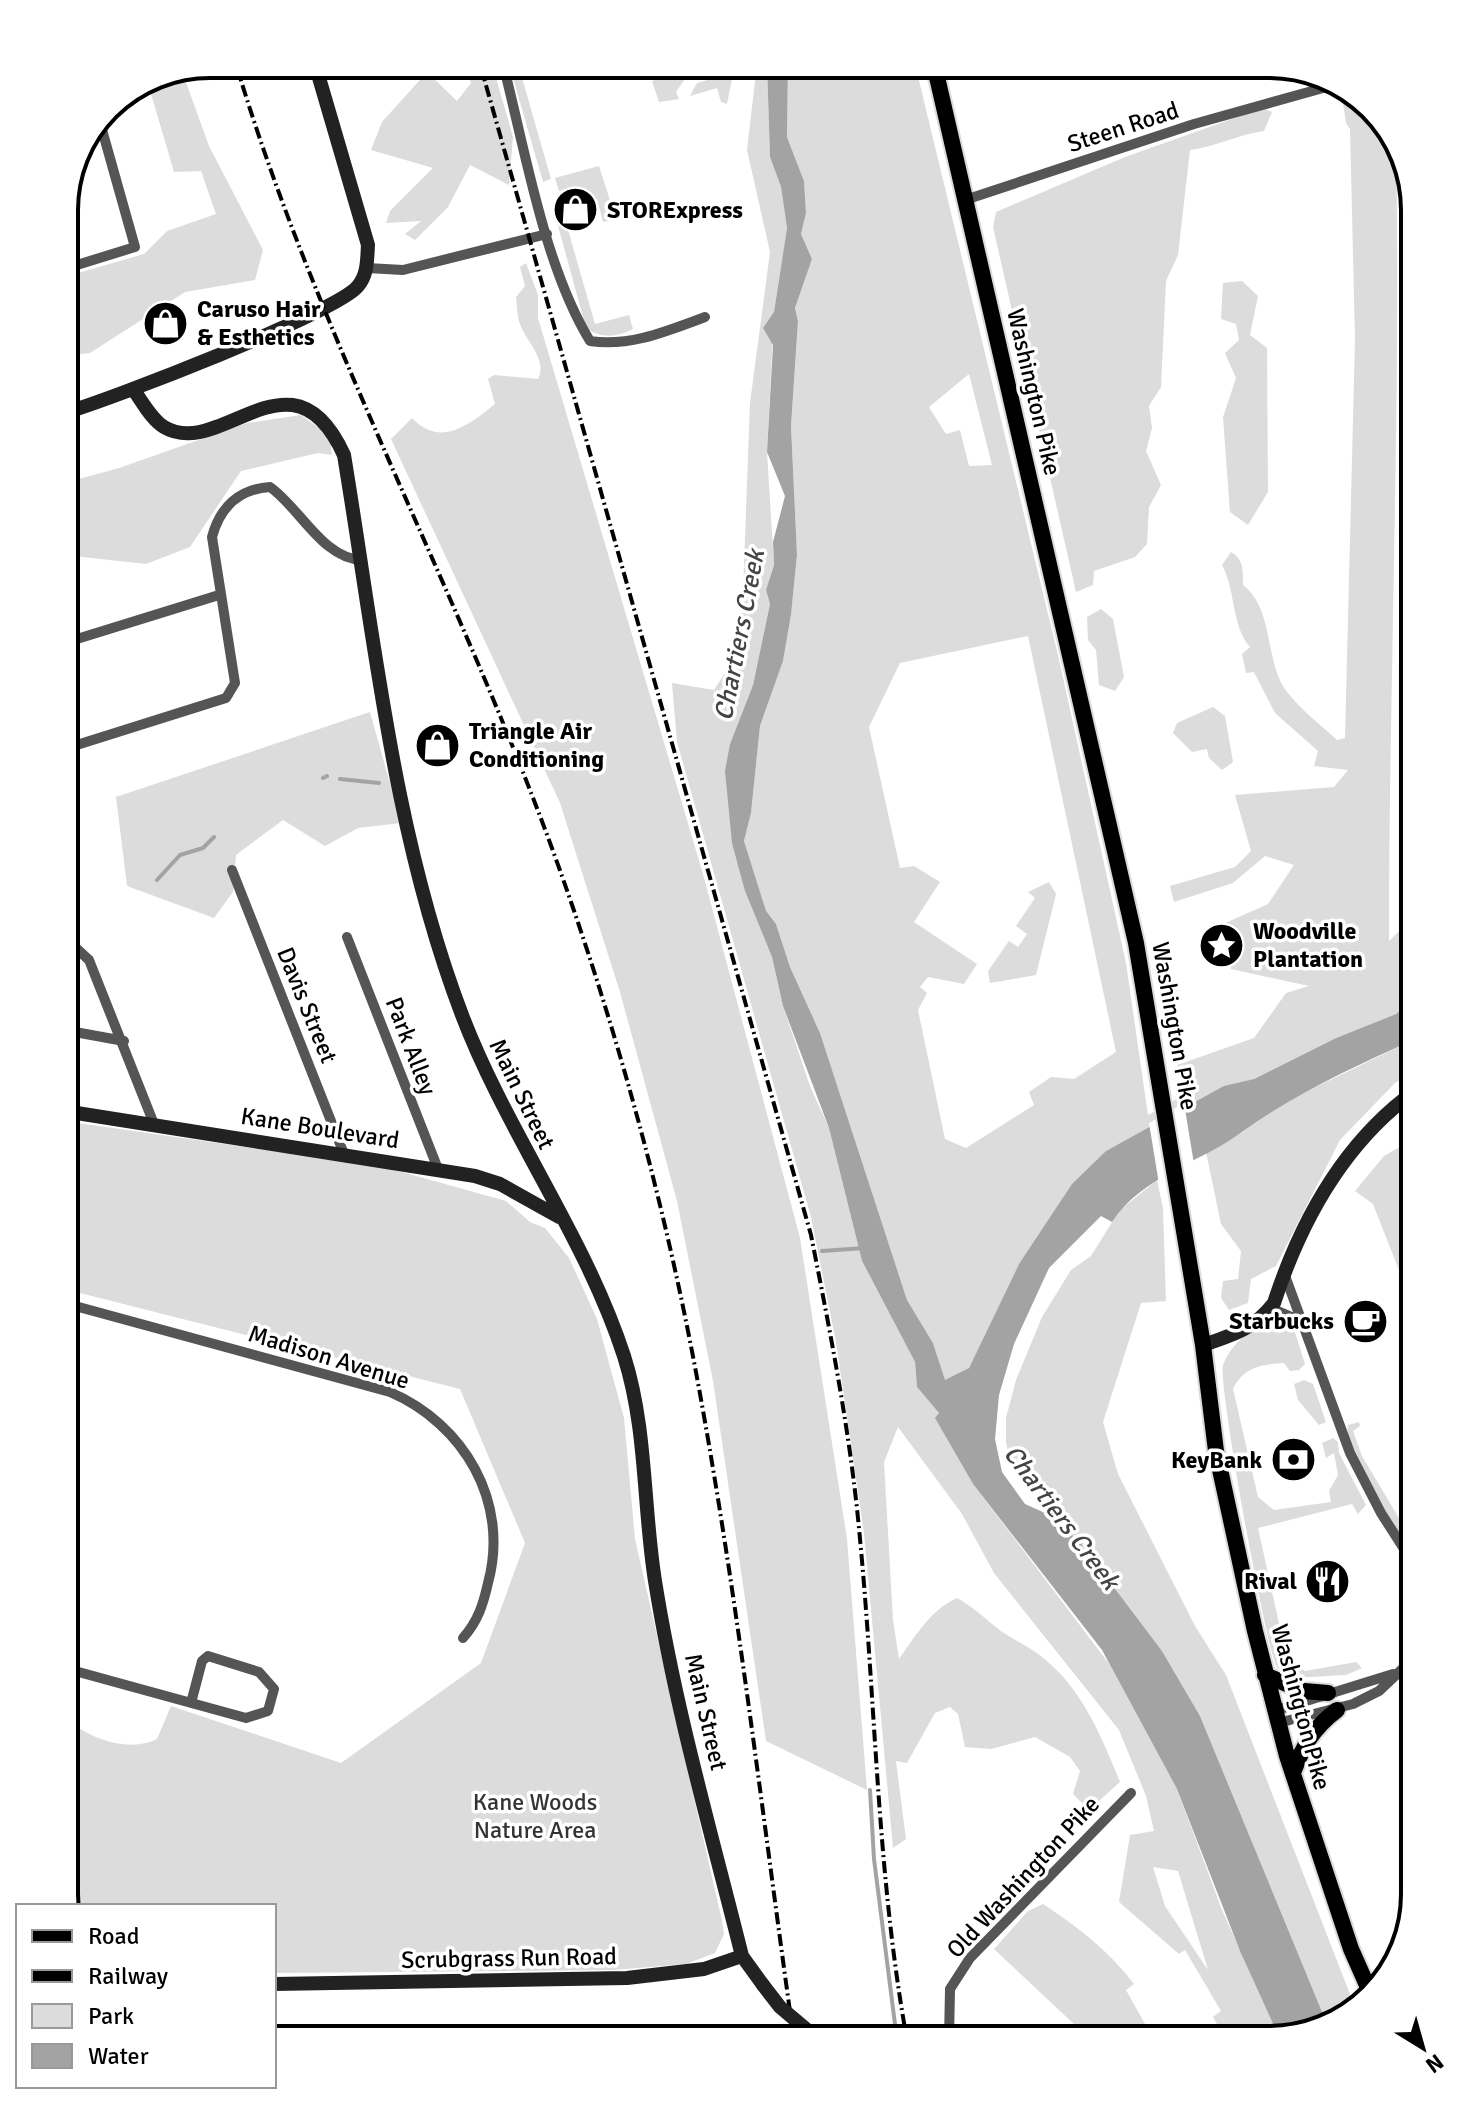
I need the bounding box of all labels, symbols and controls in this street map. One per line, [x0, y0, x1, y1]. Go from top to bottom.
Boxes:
street label: Steen Road [1064, 95, 1182, 159]
shop icon: STORExpress [552, 186, 600, 234]
place label: STORExpress [607, 195, 743, 225]
place label: Caruso Hair & Esthetics [197, 294, 321, 352]
shop icon: Caruso Hair & Esthetics [142, 299, 190, 347]
street label: Washington Pike [1000, 306, 1068, 478]
water label: Chartiers Creek [708, 545, 773, 723]
place label: Triangle Air Conditioning [469, 716, 604, 774]
shop icon: Triangle Air Conditioning [414, 721, 462, 769]
place label: Woodville Plantation [1253, 916, 1363, 974]
place icon: Woodville Plantation [1198, 921, 1246, 969]
street label: Washington Pike [1145, 940, 1205, 1112]
street label: Davis Street [270, 943, 344, 1067]
street label: Park Alley [379, 993, 443, 1099]
street label: Main Street [482, 1034, 562, 1154]
street label: Kane Boulevard [239, 1101, 401, 1155]
cafe icon: Starbucks [1341, 1297, 1389, 1345]
place label: Starbucks [1229, 1306, 1334, 1336]
street label: Madison Avenue [245, 1318, 413, 1396]
bank icon: KeyBank [1269, 1436, 1317, 1484]
water label: Chartiers Creek [996, 1439, 1127, 1598]
place label: KeyBank [1171, 1445, 1262, 1475]
restaurant icon: Rival [1304, 1557, 1352, 1605]
place label: Rival [1244, 1566, 1297, 1596]
street label: Washington Pike [1264, 1621, 1338, 1793]
street label: Main Street [678, 1651, 734, 1773]
park label: Kane Woods Nature Area [473, 1787, 597, 1845]
street label: Old Washington Pike [940, 1790, 1106, 1964]
legend [16, 1904, 276, 2088]
text: Road [88, 1921, 139, 1951]
street label: Scrubgrass Run Road [401, 1941, 617, 1975]
text: Railway [88, 1961, 168, 1991]
text: Park [88, 2001, 134, 2031]
north arrow [1383, 2008, 1463, 2088]
text: Water [88, 2041, 149, 2071]
text: N [1420, 2048, 1449, 2079]

